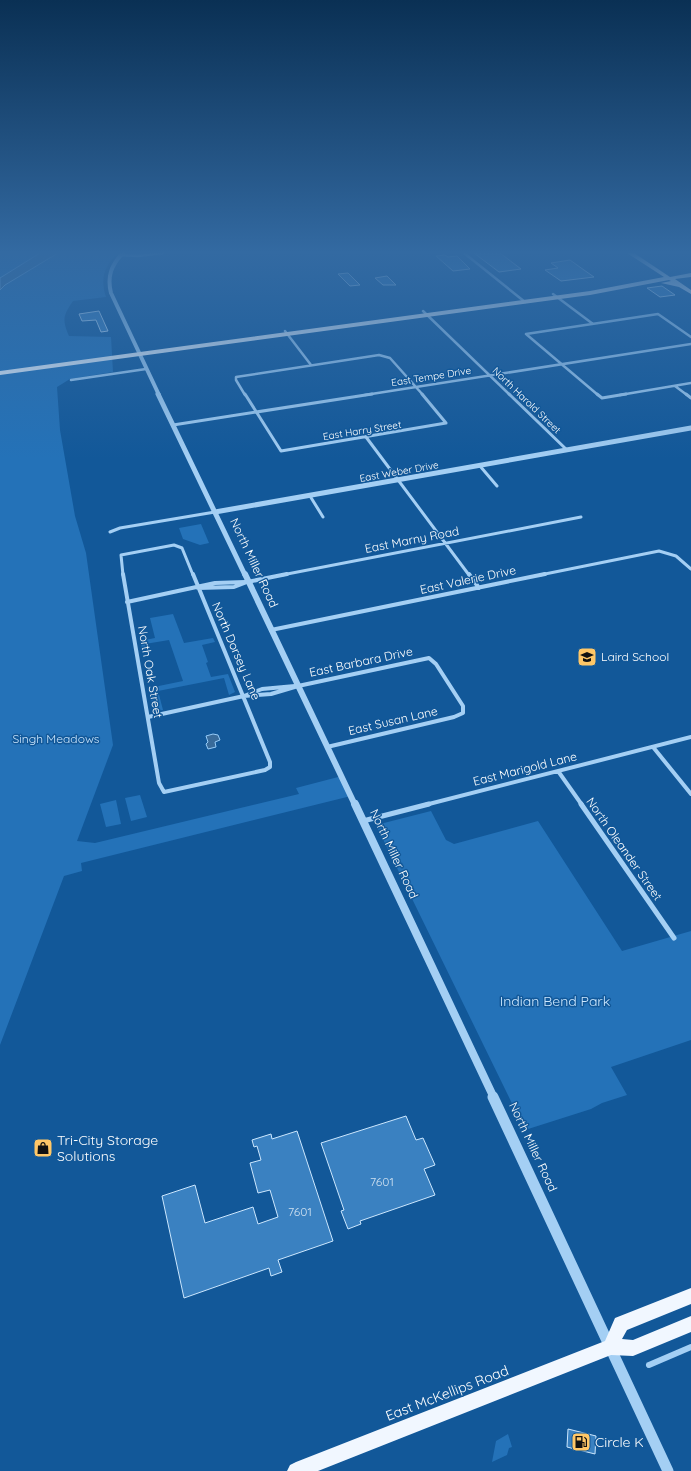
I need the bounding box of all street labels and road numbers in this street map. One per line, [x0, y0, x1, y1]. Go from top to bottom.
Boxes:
street label: East Tempe Drive [390, 364, 472, 389]
street label: North Harold Street [490, 364, 564, 437]
street label: East Harry Street [322, 418, 403, 443]
street label: East Weber Drive [359, 458, 440, 485]
street label: North Miller Road [227, 516, 282, 610]
street label: East Marny Road [364, 523, 460, 556]
street label: East Valerie Drive [419, 562, 517, 597]
street label: North Dorsey Lane [209, 599, 264, 702]
street label: North Oak Street [135, 624, 166, 719]
street label: East Barbara Drive [308, 643, 414, 680]
street label: East Susan Lane [347, 703, 439, 738]
street label: East Marigold Lane [471, 748, 579, 789]
street label: North Oleander Street [583, 794, 666, 903]
street label: North Miller Road [367, 807, 422, 901]
street label: North Miller Road [506, 1100, 561, 1194]
street label: East McKellips Road [383, 1361, 511, 1425]

